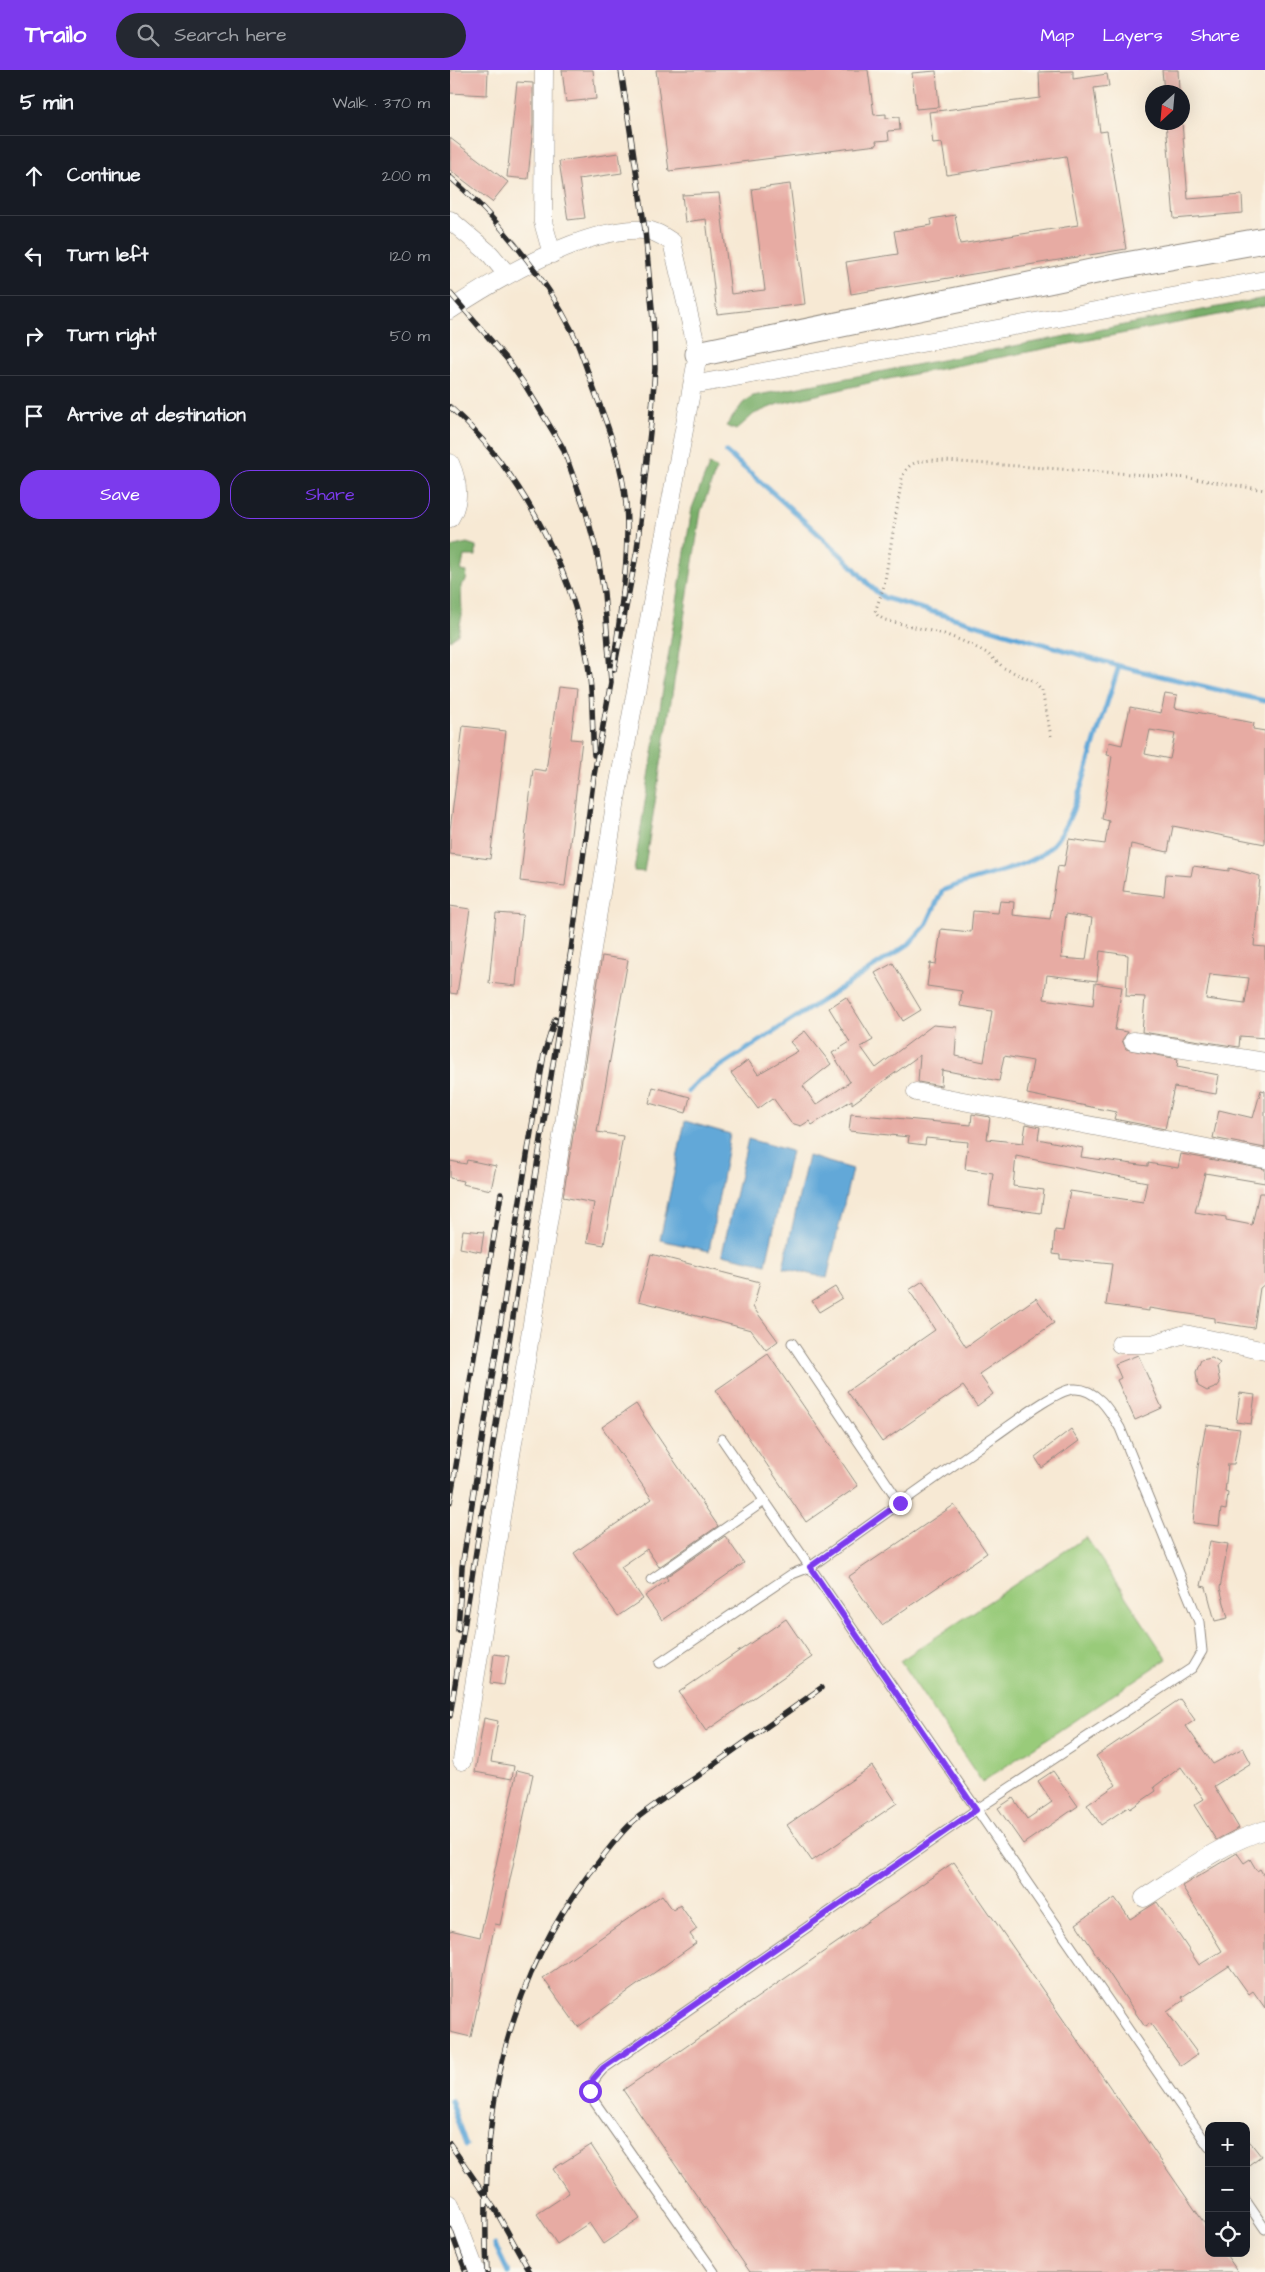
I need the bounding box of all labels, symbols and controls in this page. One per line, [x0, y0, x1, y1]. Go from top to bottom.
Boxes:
search box [116, 13, 466, 58]
text: Trailo [25, 18, 86, 52]
icon: search [134, 21, 162, 49]
text: Search here [174, 22, 286, 49]
text: Map [1040, 23, 1074, 48]
text: Layers [1102, 23, 1163, 48]
text: Share [1191, 23, 1240, 48]
north arrow [1145, 85, 1190, 130]
text: 5 min [20, 88, 73, 117]
text: Walk · 370 m [332, 92, 430, 114]
icon: ahead [20, 162, 48, 190]
text: Continue [67, 162, 141, 189]
text: 200 m [382, 165, 430, 187]
icon: left [20, 242, 48, 270]
text: Turn left [67, 242, 148, 269]
text: 120 m [390, 245, 430, 267]
icon: right [20, 322, 48, 350]
text: Turn right [67, 322, 156, 349]
text: 50 m [390, 325, 430, 347]
icon: arrive [20, 402, 48, 430]
text: Arrive at destination [67, 402, 246, 429]
button: Save [20, 470, 220, 519]
button: Share [230, 470, 430, 519]
route end [889, 1492, 912, 1515]
route start [579, 2080, 602, 2103]
map controls [1205, 2122, 1250, 2257]
button: + [1205, 2122, 1250, 2167]
button: − [1205, 2167, 1250, 2212]
button: locate [1205, 2212, 1250, 2257]

